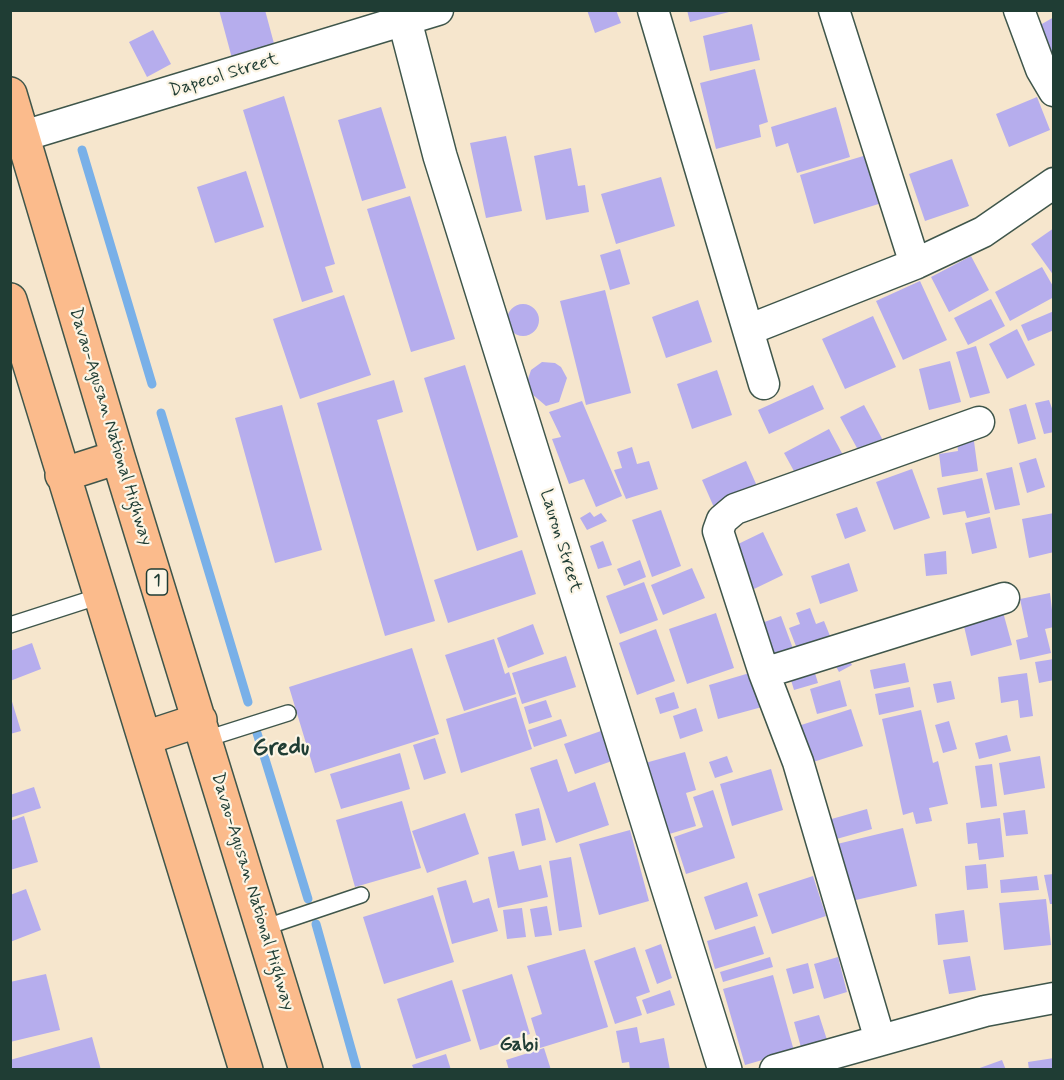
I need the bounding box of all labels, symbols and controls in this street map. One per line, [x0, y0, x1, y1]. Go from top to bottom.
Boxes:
street label: Dapecol Street [167, 49, 281, 103]
street label: Davao-Agusan National Highway [63, 305, 157, 549]
street label: Lauron Street [534, 487, 586, 595]
road number: 1 [146, 569, 168, 595]
district label: Gredu [253, 735, 309, 763]
street label: Davao-Agusan National Highway [205, 770, 299, 1014]
district label: Gabi [499, 1034, 539, 1058]

